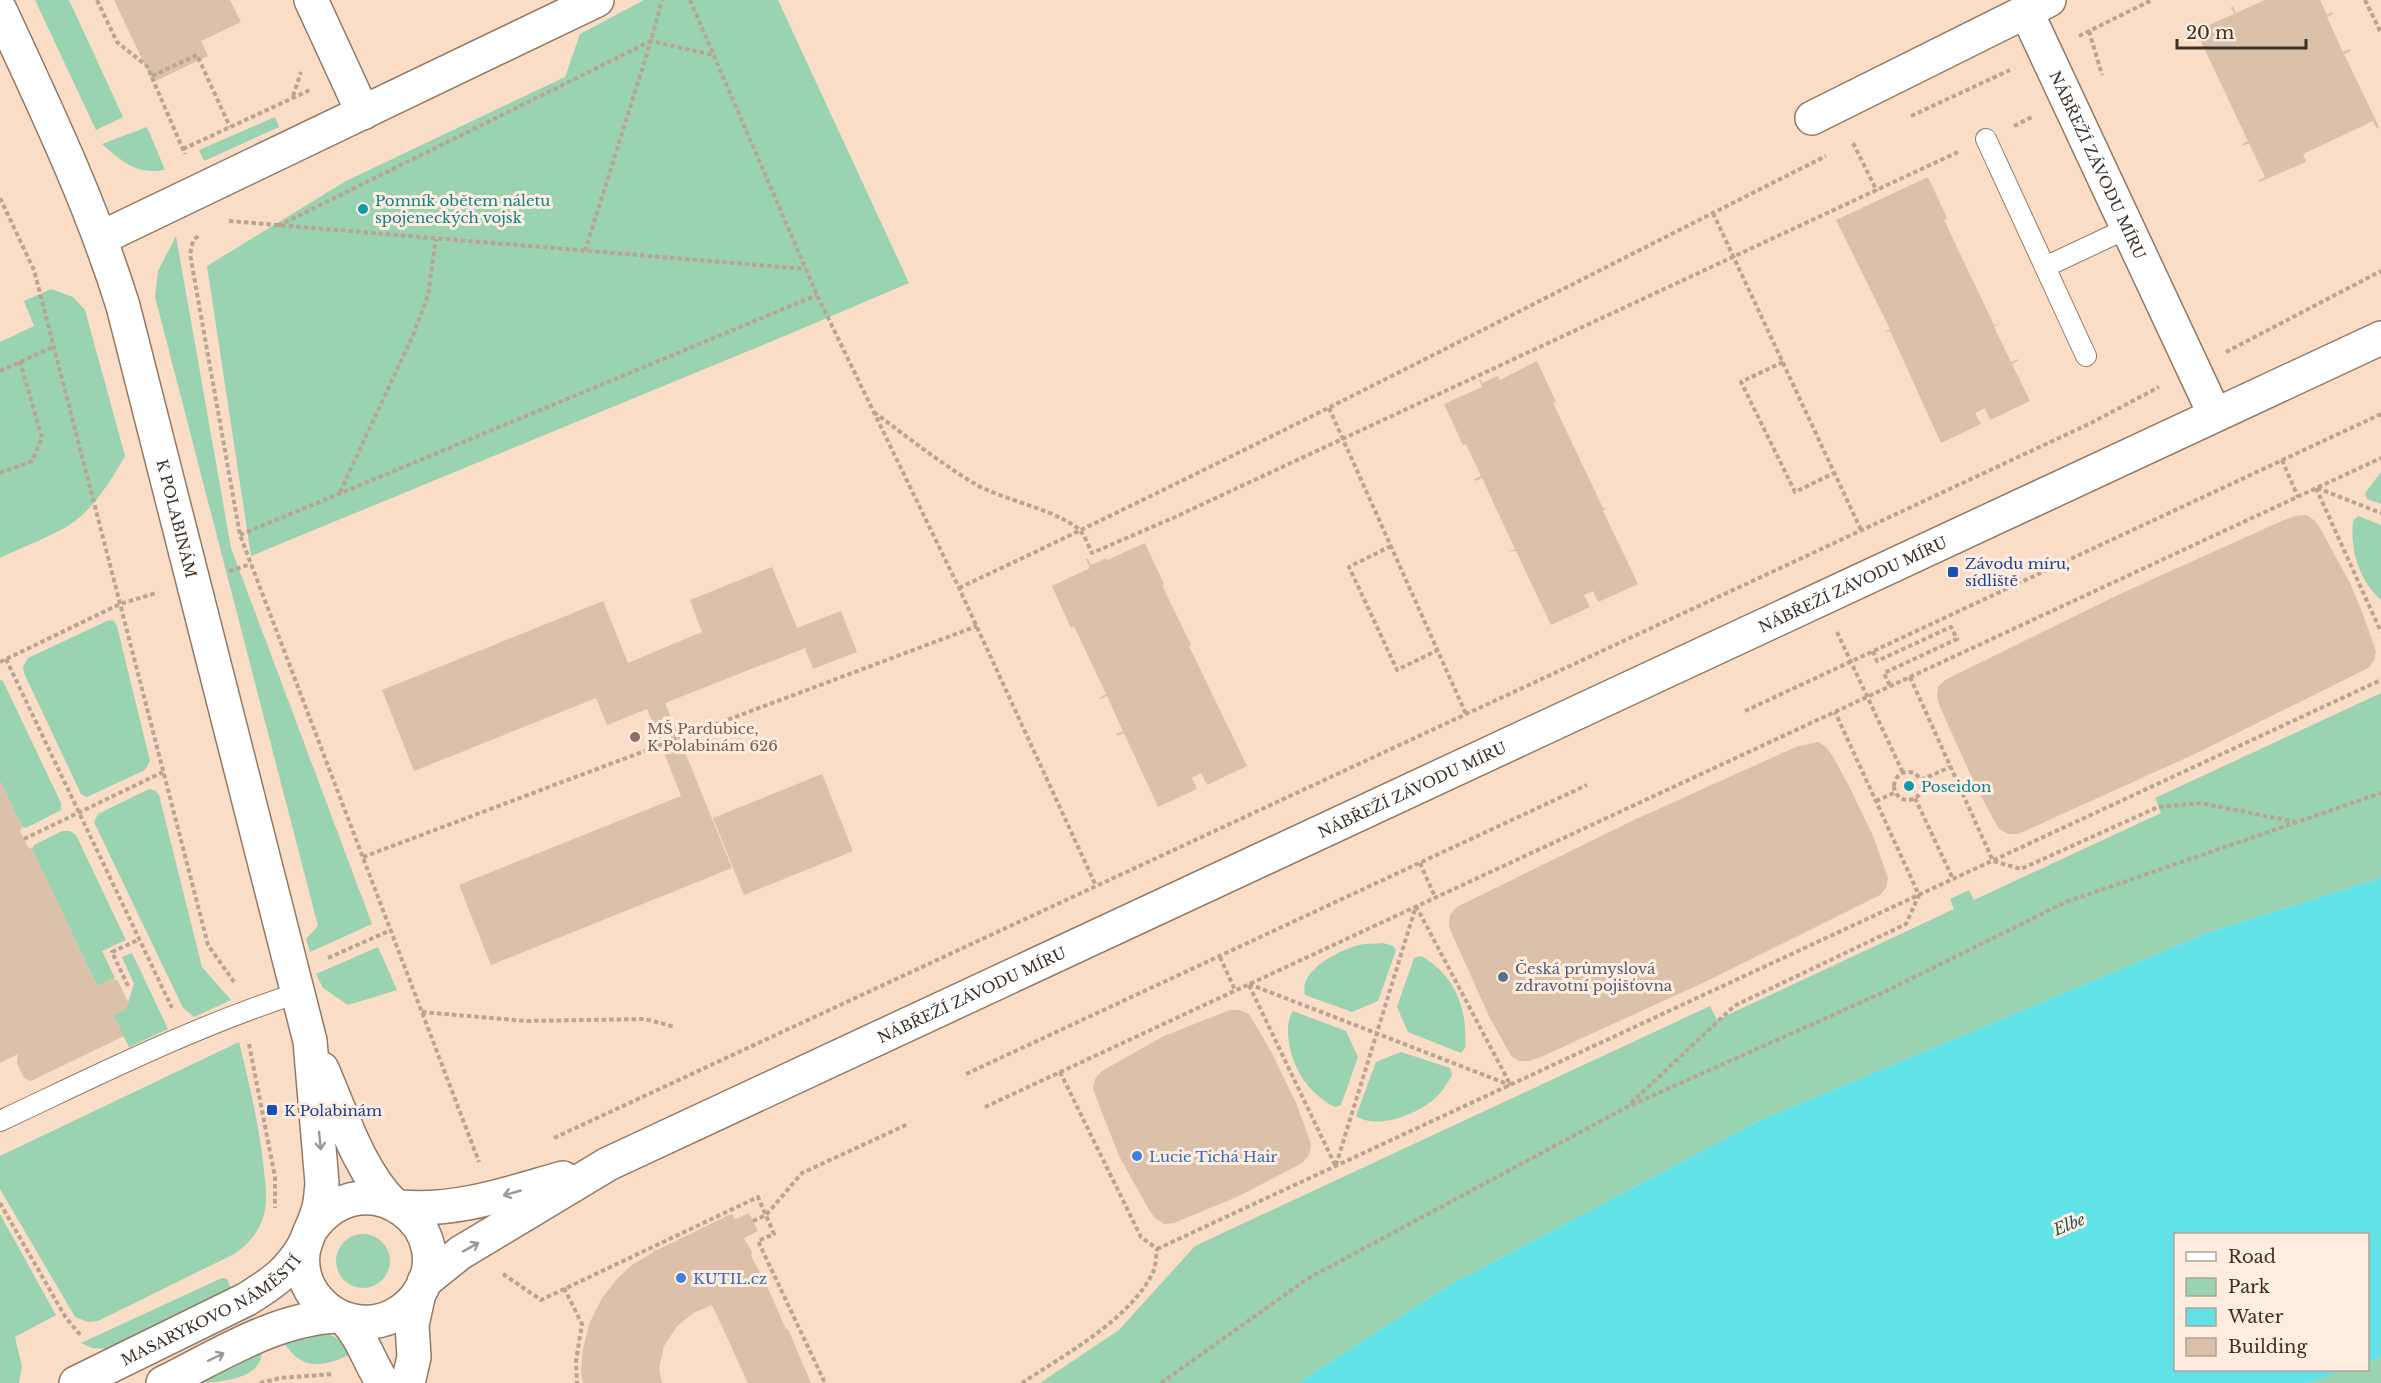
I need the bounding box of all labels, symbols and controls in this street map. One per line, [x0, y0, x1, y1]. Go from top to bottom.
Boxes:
scale bar [2177, 12, 2306, 50]
text: 20 m [2186, 22, 2234, 44]
street label: NÁBŘEŽÍ ZÁVODU MÍRU [2046, 68, 2150, 262]
place label: Pomník obětem náletu spojeneckých vojsk [375, 191, 550, 227]
marker: Pomník obětem náletu spojeneckých vojsk [356, 202, 370, 216]
street label: K POLABINÁM [153, 457, 201, 580]
street label: NÁBŘEŽÍ ZÁVODU MÍRU [1755, 532, 1950, 636]
place label: Závodu míru, sídliště [1965, 554, 2070, 590]
marker: Závodu míru, sídliště [1946, 565, 1960, 579]
place label: MŠ Pardubice, K Polabinám 626 [647, 719, 778, 755]
marker: MŠ Pardubice, K Polabinám 626 [628, 730, 642, 744]
street label: NÁBŘEŽÍ ZÁVODU MÍRU [1315, 737, 1509, 841]
place label: Poseidon [1921, 777, 1991, 796]
marker: Poseidon [1902, 779, 1916, 793]
street label: NÁBŘEŽÍ ZÁVODU MÍRU [874, 943, 1069, 1047]
place label: Česká průmyslová zdravotní pojišťovna [1515, 959, 1673, 995]
marker: Česká průmyslová zdravotní pojišťovna [1496, 970, 1510, 984]
place label: K Polabinám [284, 1101, 382, 1120]
marker: K Polabinám [265, 1103, 279, 1117]
one-way arrow [315, 1131, 326, 1151]
place label: Lucie Tichá Hair [1149, 1147, 1278, 1166]
marker: Lucie Tichá Hair [1130, 1149, 1144, 1163]
one-way arrow [503, 1188, 522, 1199]
water label: Elbe [2049, 1208, 2089, 1240]
legend [2174, 1233, 2369, 1371]
one-way arrow [462, 1241, 479, 1253]
text: Road [2228, 1246, 2276, 1268]
street label: MASARYKOVO NÁMĚSTÍ [118, 1251, 305, 1369]
place label: KUTIL.cz [693, 1269, 767, 1288]
marker: KUTIL.cz [674, 1271, 688, 1285]
text: Park [2228, 1276, 2270, 1298]
text: Water [2227, 1306, 2284, 1328]
text: Building [2228, 1336, 2307, 1358]
one-way arrow [207, 1351, 225, 1363]

